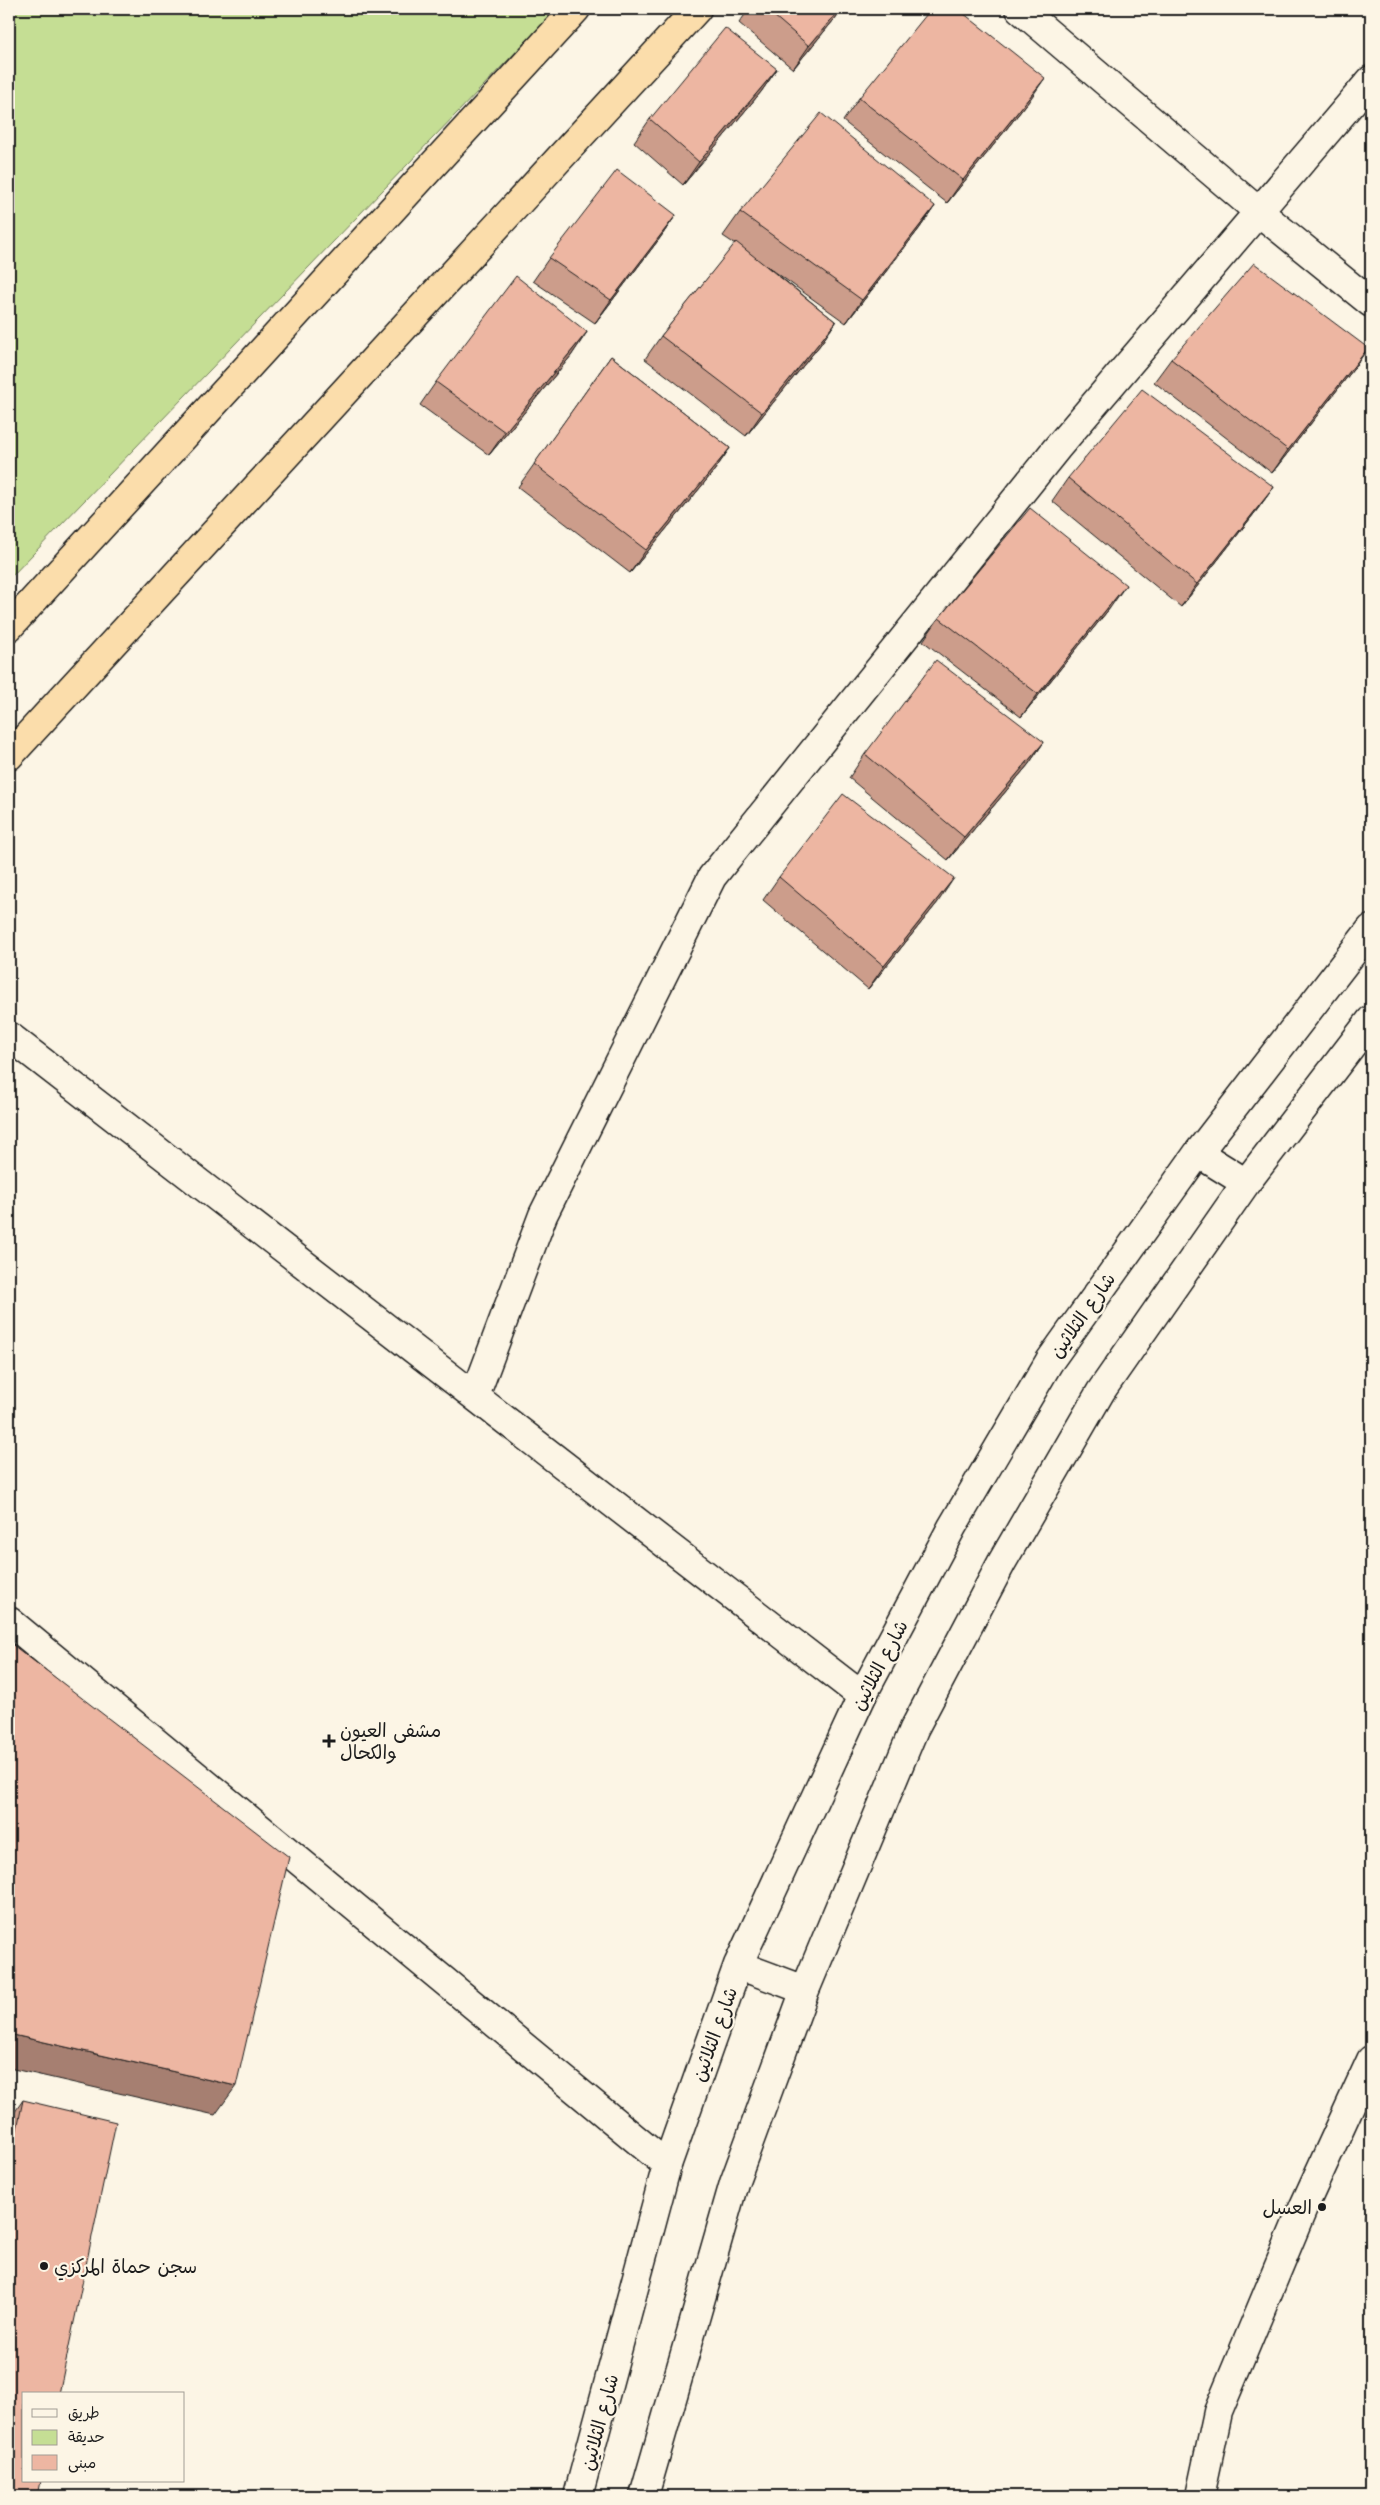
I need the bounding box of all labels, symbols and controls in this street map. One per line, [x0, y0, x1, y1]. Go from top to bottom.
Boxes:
street label: شارع الثلاثين [1044, 1268, 1122, 1364]
street label: شارع الثلاثين [845, 1616, 915, 1715]
place label: مشفى العيون والكحال [340, 1718, 441, 1765]
marker: مشفى العيون والكحال [322, 1734, 336, 1748]
street label: شارع الثلاثين [686, 1983, 744, 2085]
place label: العسل [1263, 2195, 1312, 2220]
marker: العسل [1316, 2201, 1328, 2213]
place label: سجن حماة المركزي [54, 2254, 197, 2281]
marker: سجن حماة المركزي [38, 2260, 50, 2272]
street label: شارع الثلاثين [575, 2371, 625, 2473]
legend [22, 2392, 185, 2482]
text: طريق [68, 2403, 100, 2423]
text: حديقة [68, 2427, 105, 2447]
text: مبنى [68, 2453, 96, 2473]

